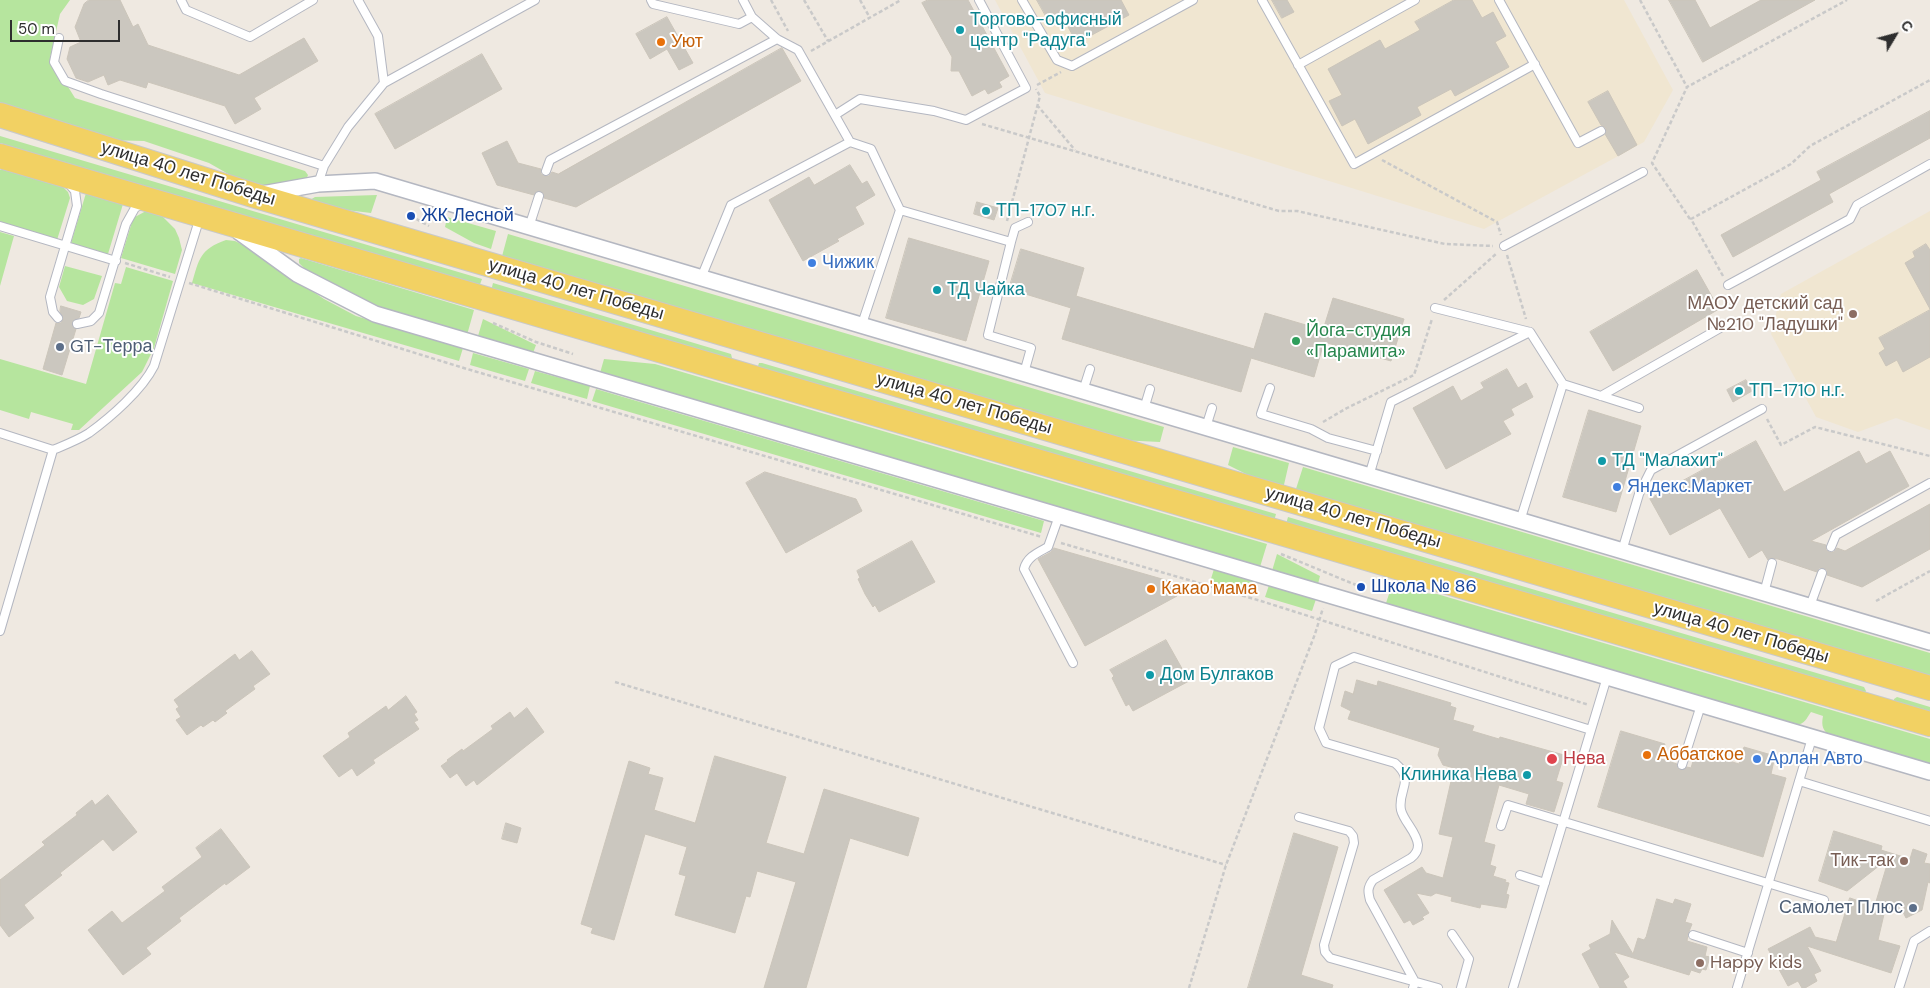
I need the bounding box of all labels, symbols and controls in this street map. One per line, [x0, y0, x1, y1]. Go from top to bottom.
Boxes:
place label: Торгово-офисный центр "Радуга" [970, 9, 1122, 52]
scale bar [12, 10, 122, 42]
north arrow [1870, 10, 1920, 60]
text: С [1897, 17, 1917, 35]
text: 50 m [18, 19, 55, 39]
marker: Торгово-офисный центр "Радуга" [954, 24, 966, 36]
place label: Уют [671, 31, 703, 53]
marker: Уют [655, 36, 667, 48]
street label: улица 40 лет Победы [98, 137, 278, 211]
place label: ТП-1707 н.г. [996, 200, 1095, 222]
place label: ЖК Лесной [421, 205, 514, 227]
marker: ТП-1707 н.г. [980, 205, 992, 217]
marker: ЖК Лесной [405, 210, 417, 222]
place label: Чижик [822, 252, 874, 274]
street label: улица 40 лет Победы [486, 255, 666, 325]
marker: Чижик [806, 257, 818, 269]
place label: ТД Чайка [947, 279, 1025, 301]
marker: ТД Чайка [931, 284, 943, 296]
place label: МАОУ детский сад №210 "Ладушки" [1687, 293, 1843, 336]
marker: МАОУ детский сад №210 "Ладушки" [1847, 308, 1859, 320]
place label: Йога-студия «Парамита» [1306, 320, 1411, 362]
marker: Йога-студия «Парамита» [1290, 335, 1302, 347]
place label: GT-Терра [70, 336, 153, 358]
marker: GT-Терра [54, 341, 66, 353]
street label: улица 40 лет Победы [874, 369, 1054, 439]
place label: ТП-1710 н.г. [1749, 380, 1844, 402]
marker: ТП-1710 н.г. [1733, 385, 1745, 397]
place label: ТД "Малахит" [1612, 450, 1723, 472]
marker: ТД "Малахит" [1596, 455, 1608, 467]
place label: Яндекс.Маркет [1627, 476, 1752, 498]
marker: Яндекс.Маркет [1611, 481, 1623, 493]
street label: улица 40 лет Победы [1263, 483, 1443, 553]
place label: Школа № 86 [1371, 576, 1477, 598]
place label: Какао'мама [1161, 578, 1257, 600]
marker: Школа № 86 [1355, 581, 1367, 593]
marker: Какао'мама [1145, 583, 1157, 595]
street label: улица 40 лет Победы [1651, 598, 1831, 668]
place label: Дом Булгаков [1160, 664, 1274, 686]
marker: Дом Булгаков [1144, 669, 1156, 681]
place label: Аббатское [1657, 744, 1744, 766]
place label: Нева [1563, 748, 1605, 770]
place label: Арлан Авто [1767, 748, 1863, 770]
marker: Аббатское [1641, 749, 1653, 761]
marker: Нева [1545, 752, 1559, 766]
marker: Арлан Авто [1751, 753, 1763, 765]
place label: Клиника Нева [1401, 764, 1517, 786]
marker: Клиника Нева [1521, 769, 1533, 781]
place label: Тик-так [1830, 850, 1894, 872]
marker: Тик-так [1898, 855, 1910, 867]
place label: Самолет Плюс [1779, 897, 1903, 919]
marker: Самолет Плюс [1907, 902, 1919, 914]
place label: Happy kids [1710, 952, 1802, 974]
marker: Happy kids [1694, 957, 1706, 969]

